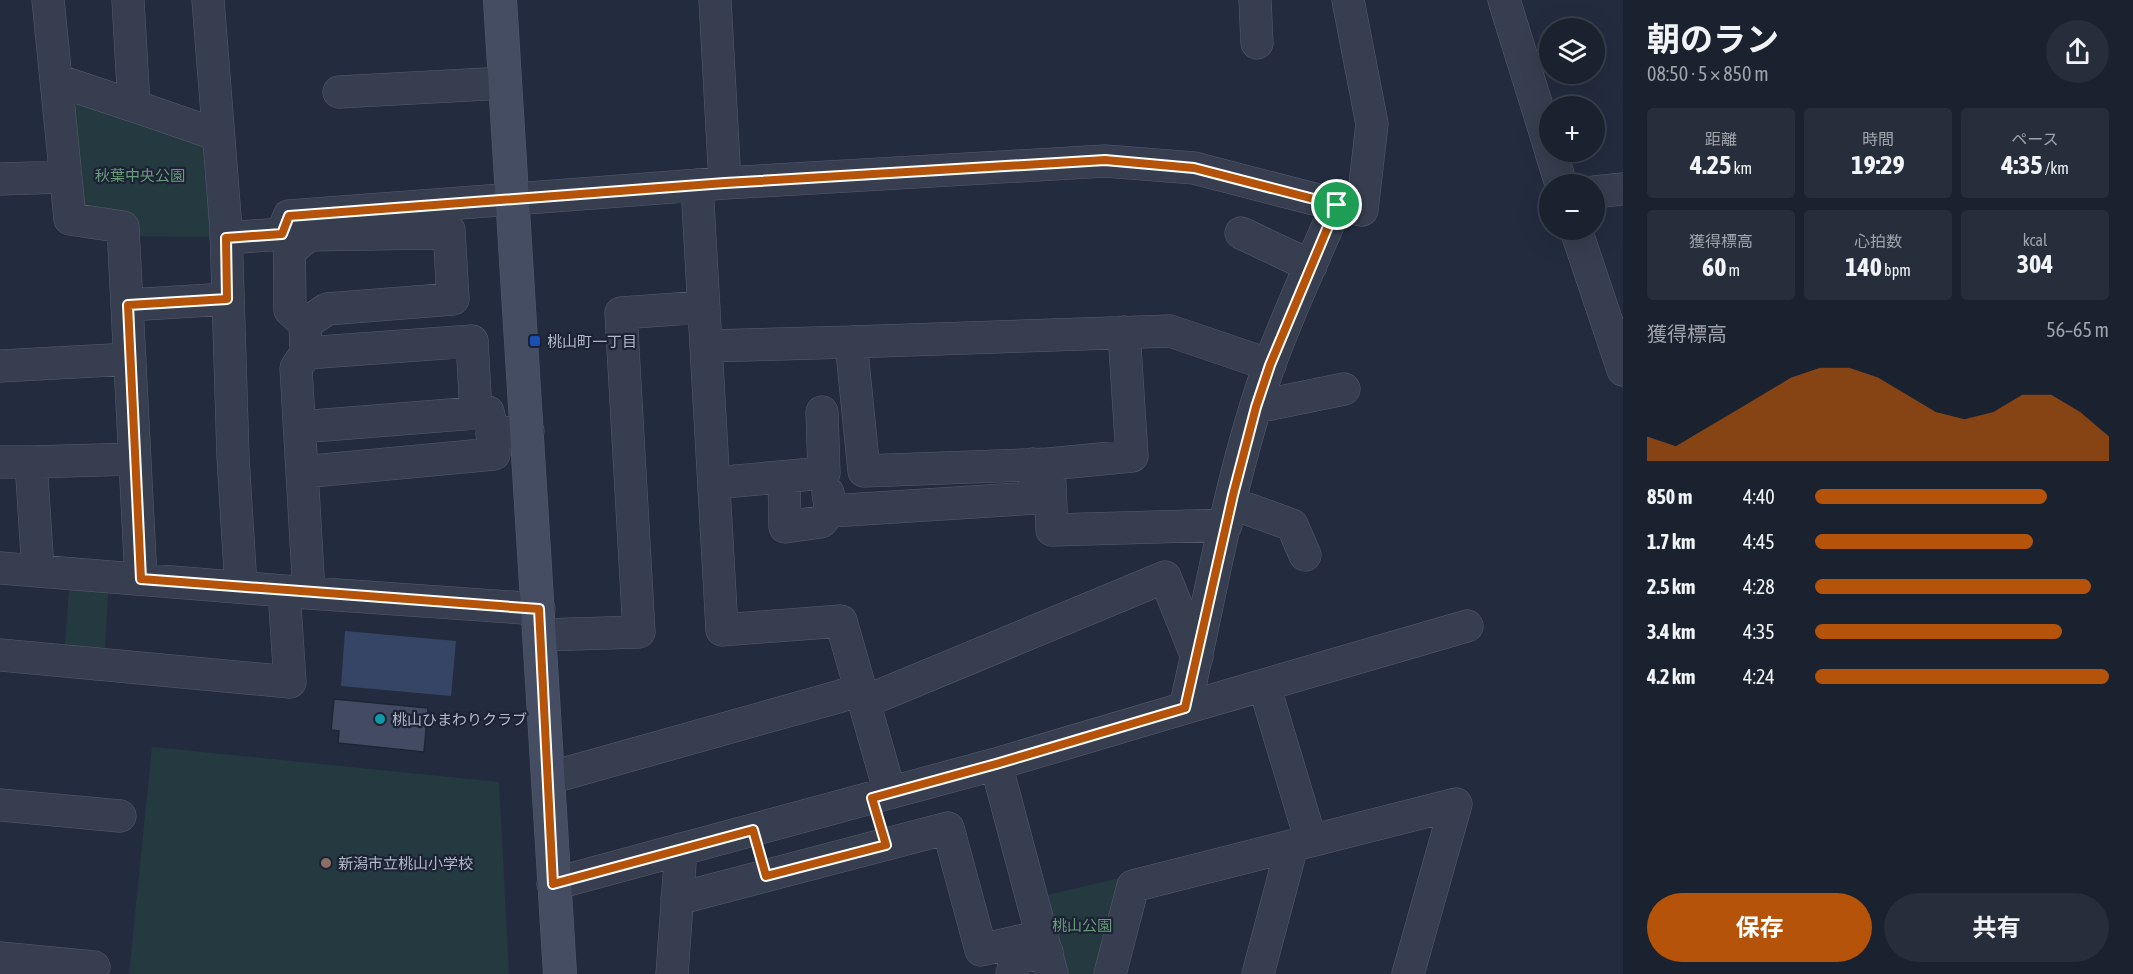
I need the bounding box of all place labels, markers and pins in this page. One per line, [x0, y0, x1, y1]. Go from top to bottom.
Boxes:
pin [1311, 179, 1362, 230]
place label: 桃山町一丁目 [547, 333, 637, 350]
marker: 桃山町一丁目 [528, 334, 542, 348]
place label: 桃山ひまわりクラブ [392, 711, 527, 728]
marker: 桃山ひまわりクラブ [373, 712, 387, 726]
place label: 新潟市立桃山小学校 [338, 855, 473, 872]
marker: 新潟市立桃山小学校 [319, 856, 333, 870]

